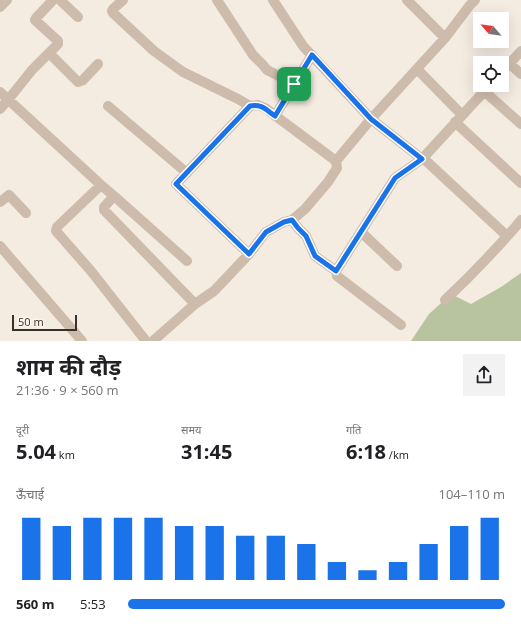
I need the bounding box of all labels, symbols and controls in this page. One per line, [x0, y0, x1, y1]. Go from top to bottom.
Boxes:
north arrow [473, 12, 509, 48]
map controls [473, 12, 509, 92]
button: locate [473, 56, 509, 92]
pin [277, 67, 311, 101]
icon: arrive [283, 73, 305, 95]
scale bar [12, 313, 77, 332]
text: 50 m [18, 314, 44, 329]
text: शाम की दौड़ [16, 351, 121, 381]
button: share [463, 354, 505, 396]
text: 21:36 · 9 × 560 m [16, 381, 119, 399]
text: दूरी [16, 422, 29, 437]
text: समय [181, 422, 201, 437]
text: गति [346, 422, 361, 437]
text: 5.04 [16, 438, 56, 465]
text: 31:45 [181, 438, 232, 465]
text: 6:18 [346, 438, 386, 465]
text: km [56, 447, 75, 462]
text: /km [386, 447, 409, 462]
text: ऊँचाई [16, 485, 44, 503]
text: 104–110 m [438, 485, 505, 503]
text: 560 m [16, 595, 54, 613]
text: 5:53 [80, 595, 106, 613]

